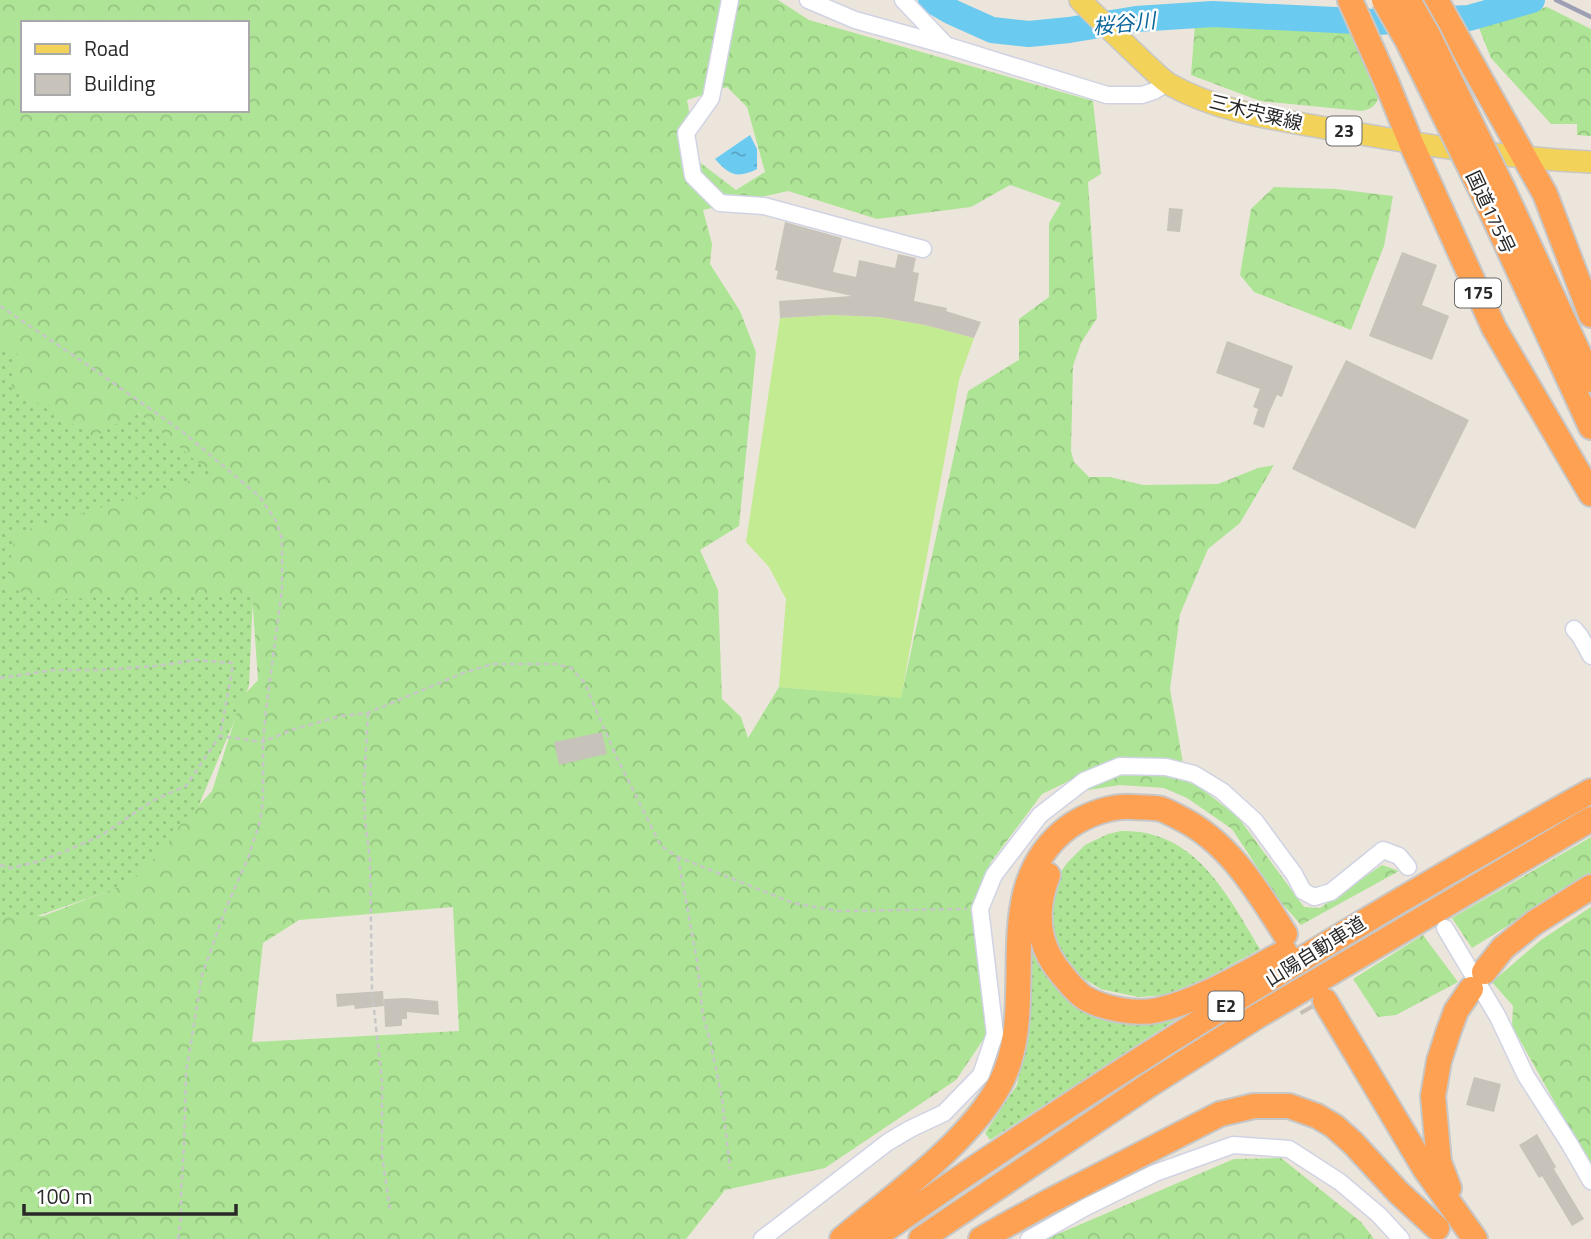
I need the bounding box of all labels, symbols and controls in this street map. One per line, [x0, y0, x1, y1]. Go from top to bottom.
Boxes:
water label: 桜谷川 [1091, 4, 1159, 42]
legend [21, 21, 248, 112]
text: Road [84, 32, 129, 64]
text: Building [84, 67, 156, 99]
street label: 三木宍粟線 [1207, 86, 1306, 137]
road number: 23 [1326, 116, 1362, 146]
street label: 国道175号 [1460, 165, 1523, 258]
road number: 175 [1455, 278, 1501, 307]
street label: 山陽自動車道 [1259, 908, 1371, 993]
road number: E2 [1208, 992, 1244, 1021]
scale bar [24, 1172, 236, 1216]
text: 100 m [35, 1180, 92, 1212]

